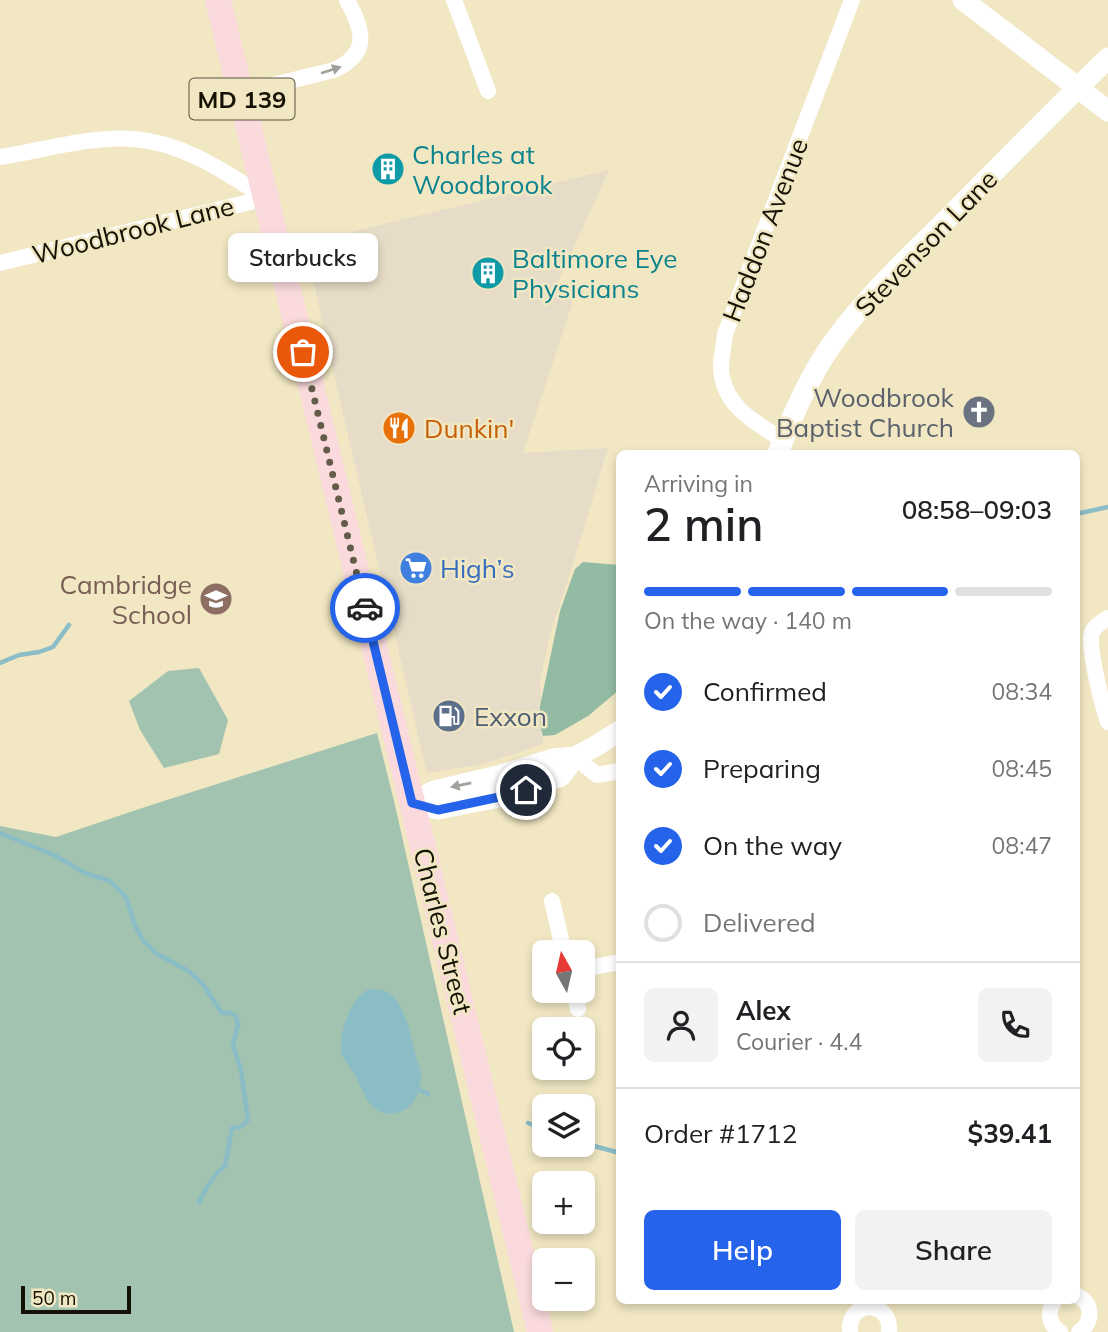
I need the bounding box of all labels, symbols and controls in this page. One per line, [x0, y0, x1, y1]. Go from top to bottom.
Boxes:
one-way arrow [320, 64, 341, 75]
road number: MD 139 [190, 78, 294, 119]
street label: Haddon Avenue [715, 133, 815, 327]
place label: Charles at Woodbrook [412, 138, 553, 201]
building icon: Charles at Woodbrook [369, 150, 407, 188]
street label: Stevenson Lane [848, 163, 1004, 323]
street label: Woodbrook Lane [29, 189, 237, 271]
callout: Starbucks [228, 233, 378, 282]
place label: Baltimore Eye Physicians [512, 242, 677, 305]
text: Starbucks [249, 243, 357, 272]
building icon: Baltimore Eye Physicians [469, 254, 507, 292]
pin [273, 322, 333, 382]
icon: bag [284, 333, 322, 371]
place label: Woodbrook Baptist Church [776, 381, 955, 444]
church icon: Woodbrook Baptist Church [960, 393, 998, 431]
restaurant icon: Dunkin' [380, 409, 418, 447]
place label: Dunkin' [424, 412, 514, 445]
text: Arriving in [644, 469, 753, 498]
text: 08:58–09:03 [902, 493, 1052, 526]
text: 2 min [644, 495, 763, 553]
supermarket icon: High’s [397, 549, 435, 587]
place label: High’s [440, 552, 515, 585]
place label: Cambridge School [60, 568, 192, 631]
courier [330, 573, 400, 643]
school or university icon: Cambridge School [197, 580, 235, 618]
icon: car [346, 589, 384, 627]
text: On the way · 140 m [644, 606, 852, 635]
icon: check [644, 673, 682, 711]
text: Confirmed [703, 675, 827, 708]
text: 08:34 [992, 677, 1052, 706]
fuel station icon: Exxon [430, 697, 468, 735]
place label: Exxon [474, 700, 547, 733]
icon: check [644, 750, 682, 788]
text: Preparing [703, 752, 821, 785]
text: 08:45 [992, 754, 1052, 783]
pin [496, 760, 556, 820]
icon: home [507, 771, 545, 809]
one-way arrow [450, 779, 472, 790]
icon: check [644, 827, 682, 865]
text: On the way [703, 829, 842, 862]
text: 08:47 [992, 831, 1052, 860]
street label: Charles Street [406, 845, 480, 1017]
text: Delivered [703, 906, 816, 939]
north arrow [532, 940, 595, 1003]
map controls [532, 940, 595, 1311]
button: person [644, 988, 718, 1062]
button: phone [978, 988, 1052, 1062]
text: Alex [736, 994, 791, 1027]
button: locate [532, 1017, 595, 1080]
text: Courier · 4.4 [736, 1027, 862, 1056]
button: layers [532, 1094, 595, 1157]
text: Order #1712 [644, 1117, 797, 1150]
text: $39.41 [968, 1117, 1052, 1150]
button: + [532, 1171, 595, 1234]
button: Help [644, 1210, 841, 1290]
button: Share [855, 1210, 1052, 1290]
button: − [532, 1248, 595, 1311]
scale bar [21, 1283, 131, 1315]
text: 50 m [32, 1286, 76, 1310]

